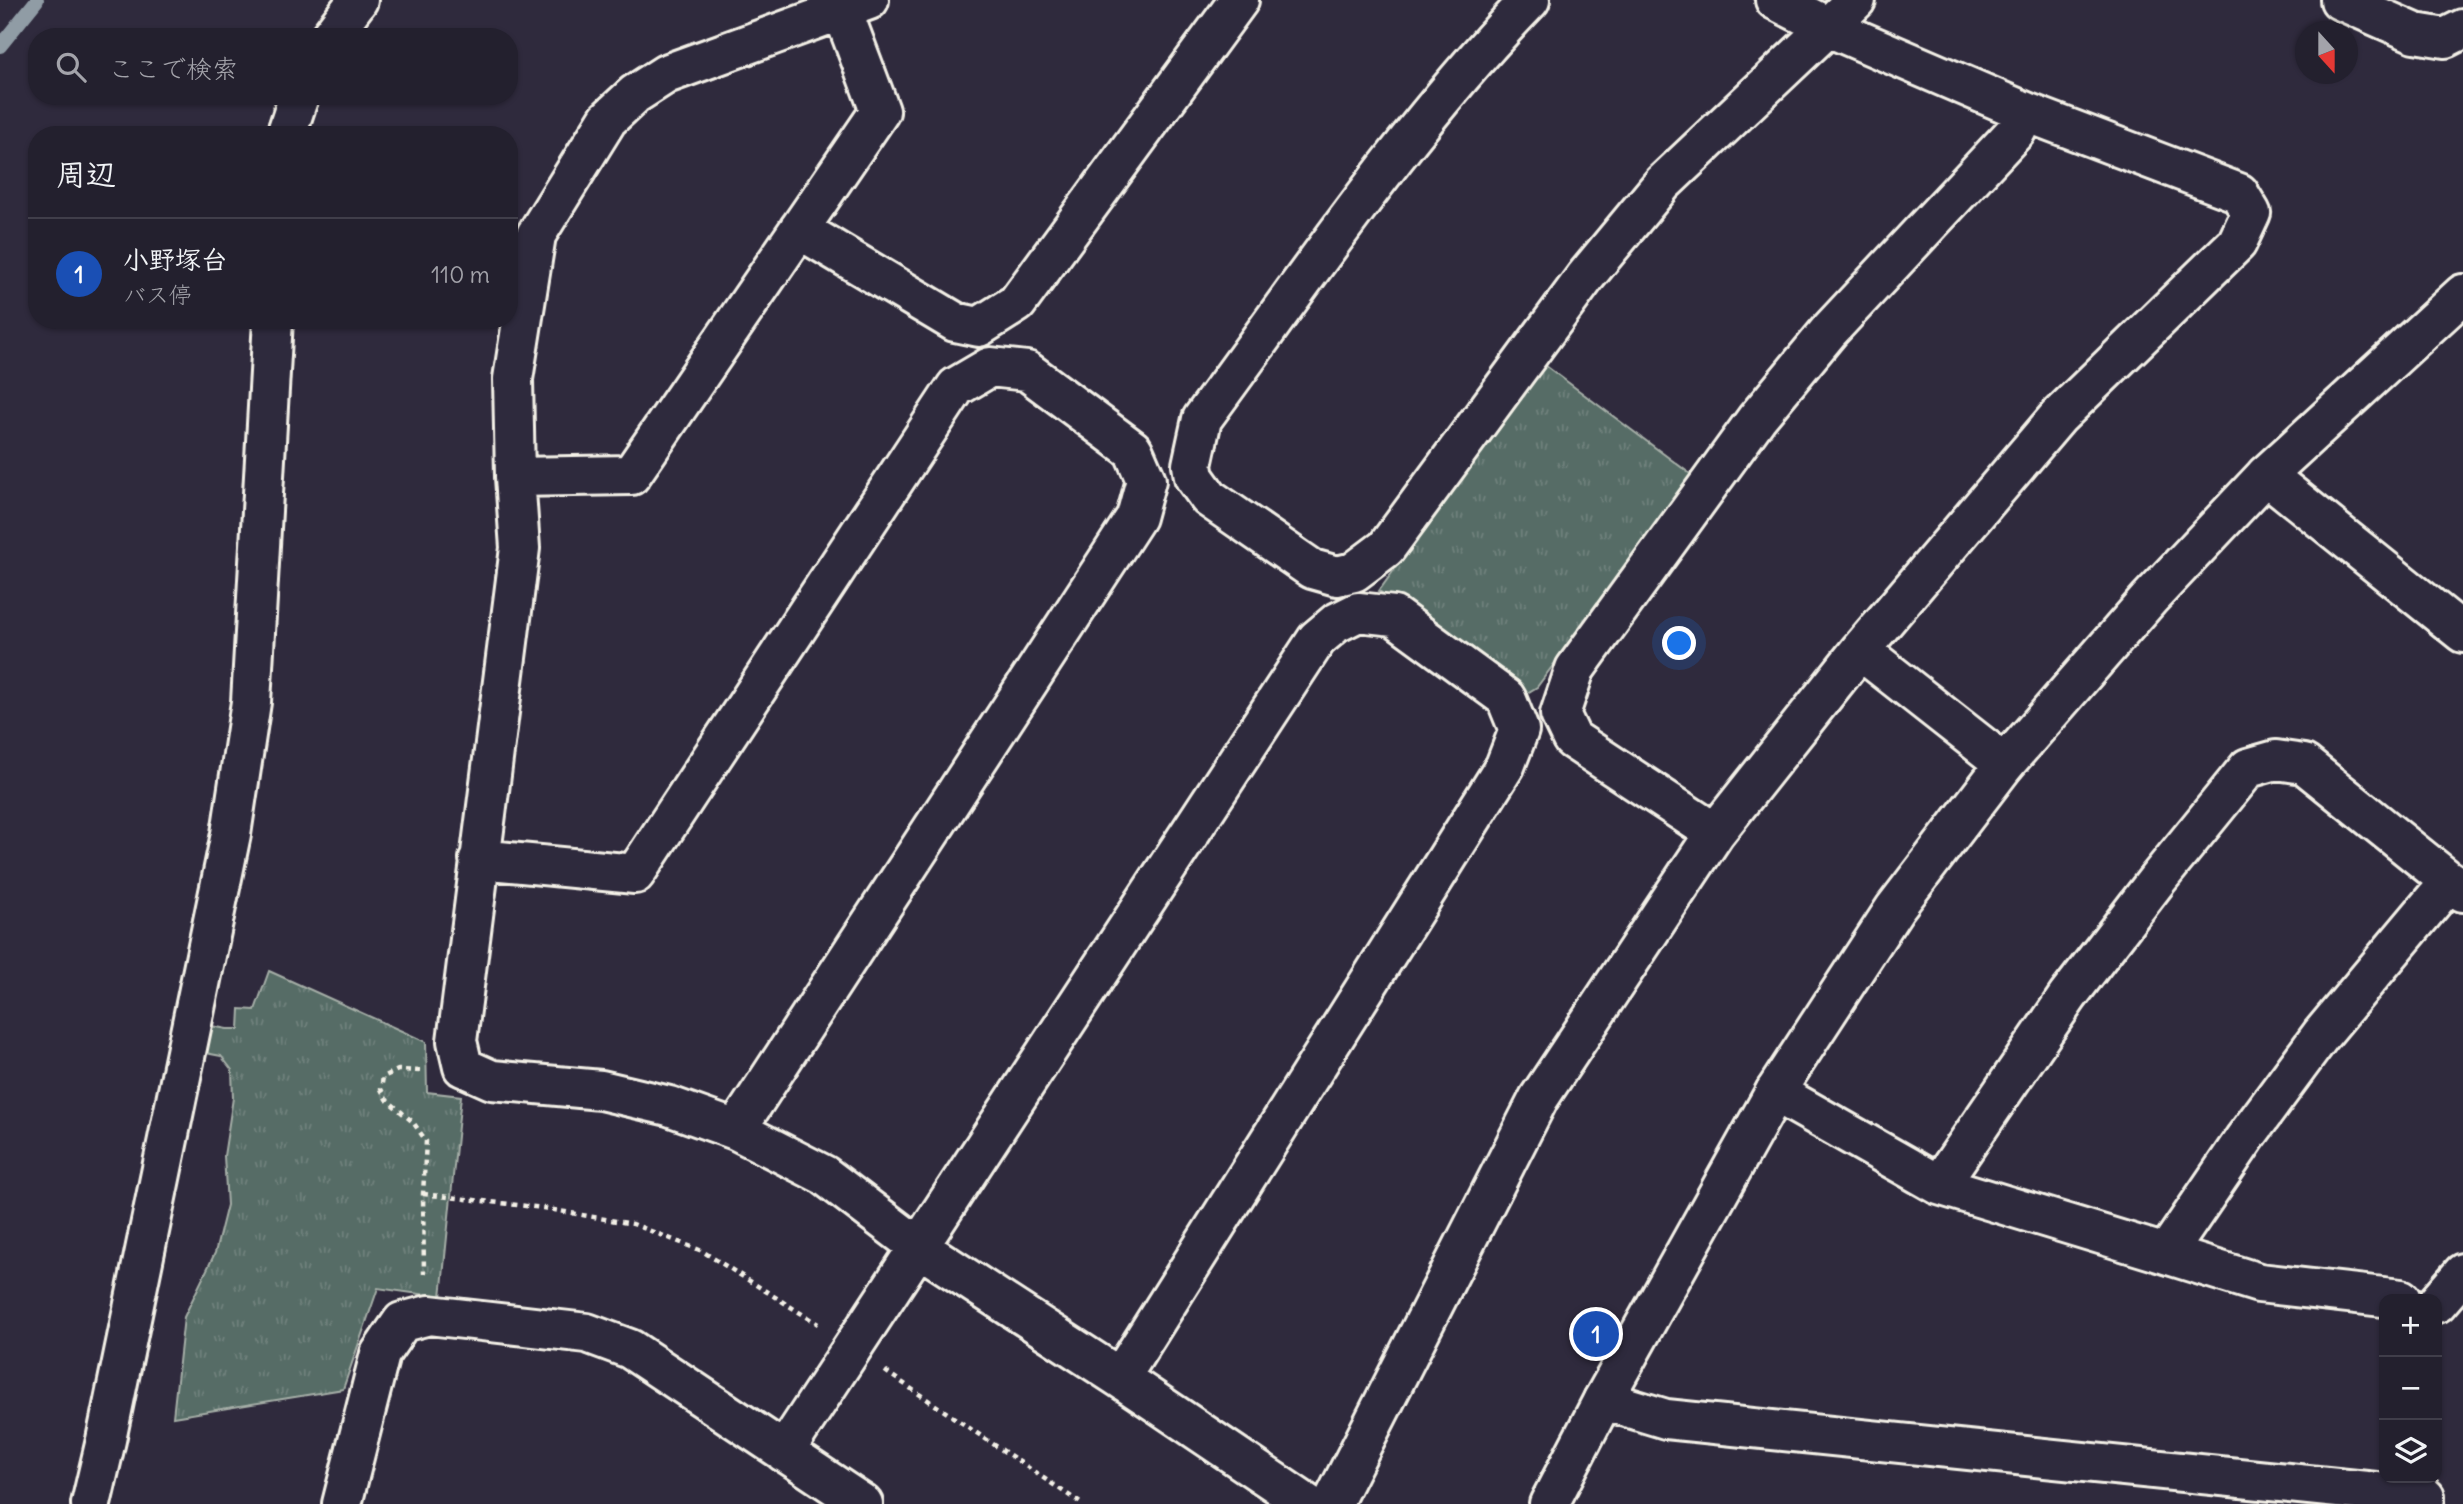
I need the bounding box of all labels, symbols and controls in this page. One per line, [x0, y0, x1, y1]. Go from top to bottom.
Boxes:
north arrow [2295, 21, 2358, 84]
search box [28, 28, 518, 105]
icon: search [52, 48, 90, 86]
text: ここで検索 [108, 52, 238, 85]
text: 周辺 [56, 155, 116, 193]
text: 小野塚台 [123, 243, 227, 276]
text: 1 [74, 260, 84, 289]
text: 110 m [431, 260, 490, 289]
text: バス停 [123, 280, 192, 309]
your location [1662, 626, 1696, 660]
map controls [2379, 1294, 2442, 1483]
button: + [2379, 1294, 2442, 1357]
pin: 1 [1573, 1308, 1619, 1360]
button: − [2379, 1357, 2442, 1420]
button: layers [2379, 1420, 2442, 1483]

